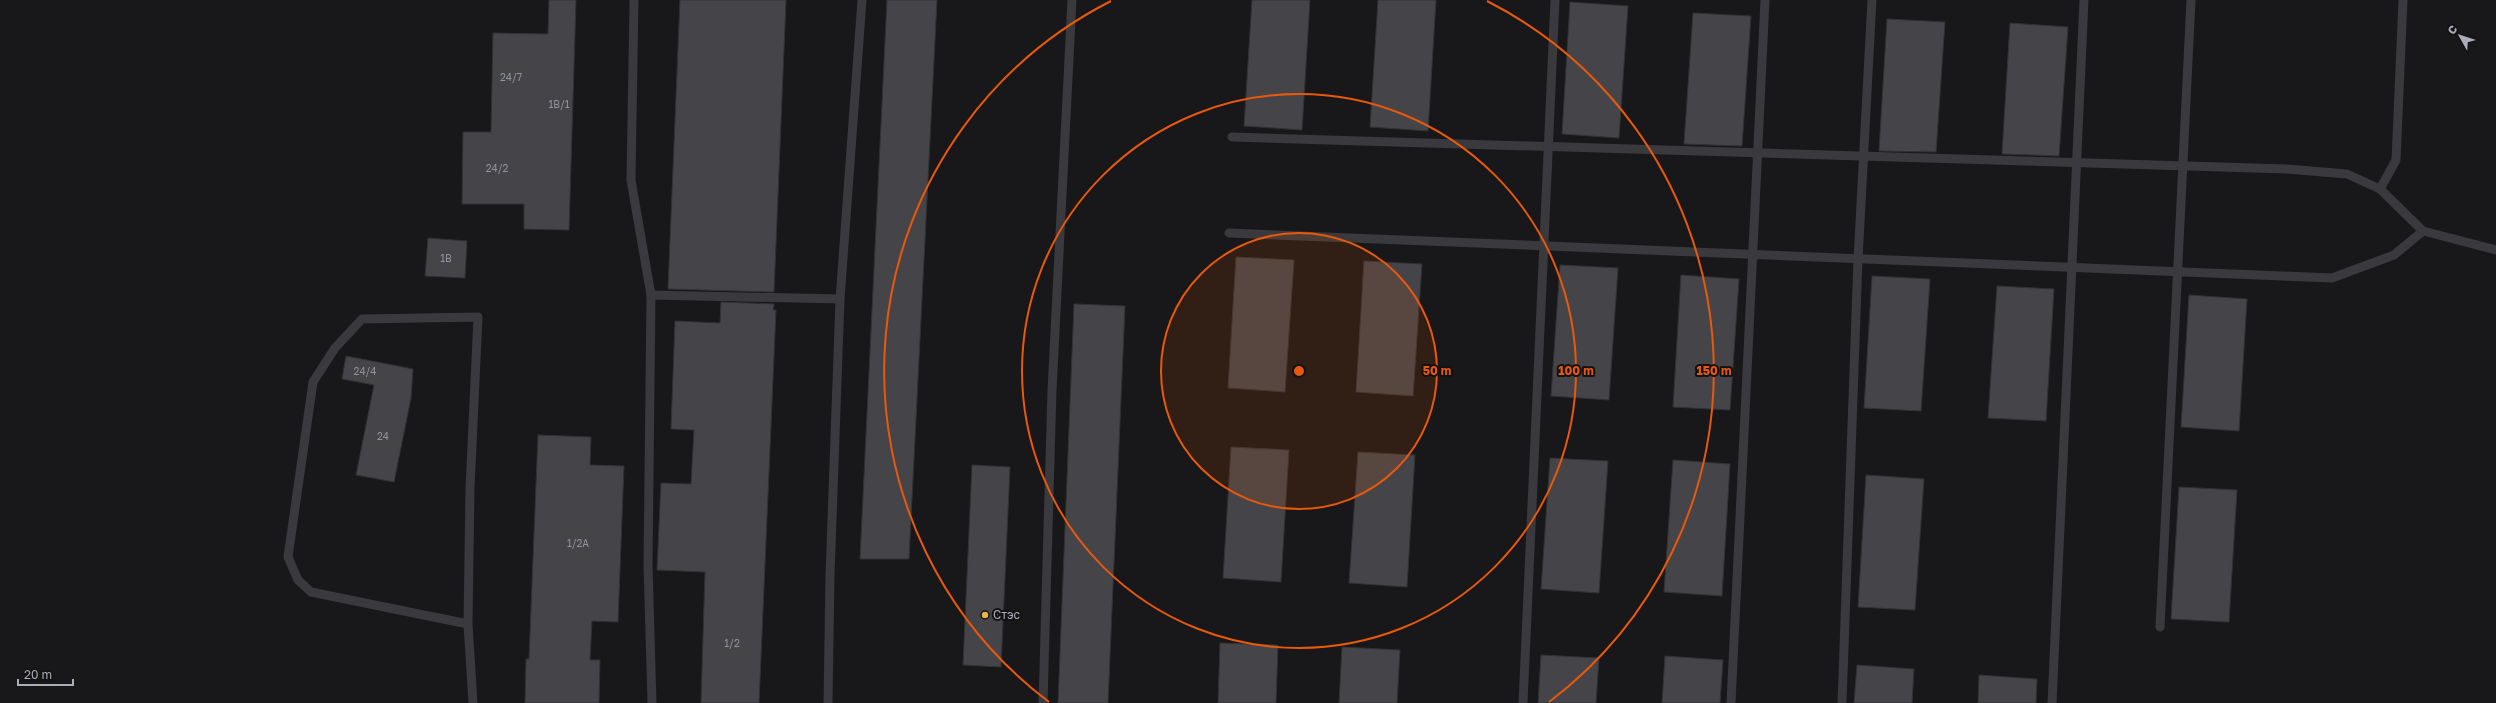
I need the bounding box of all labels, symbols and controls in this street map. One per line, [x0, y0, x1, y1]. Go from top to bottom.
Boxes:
north arrow [2440, 16, 2480, 56]
text: С [2444, 22, 2459, 37]
house number: 24/7 [500, 71, 522, 83]
house number: 1В/1 [548, 98, 570, 110]
house number: 24/2 [486, 162, 508, 174]
house number: 1В [440, 252, 452, 264]
text: 50 m [1423, 363, 1451, 378]
text: 100 m [1558, 363, 1594, 378]
text: 150 m [1697, 363, 1731, 378]
centre of rings [1292, 364, 1306, 378]
house number: 24/4 [354, 365, 376, 377]
house number: 24 [377, 430, 389, 442]
house number: 1/2А [567, 537, 589, 549]
place label: Стэс [993, 607, 1020, 622]
marker: Стэс [980, 610, 990, 620]
house number: 1/2 [724, 637, 740, 649]
scale bar [18, 661, 73, 687]
text: 20 m [24, 667, 52, 682]

